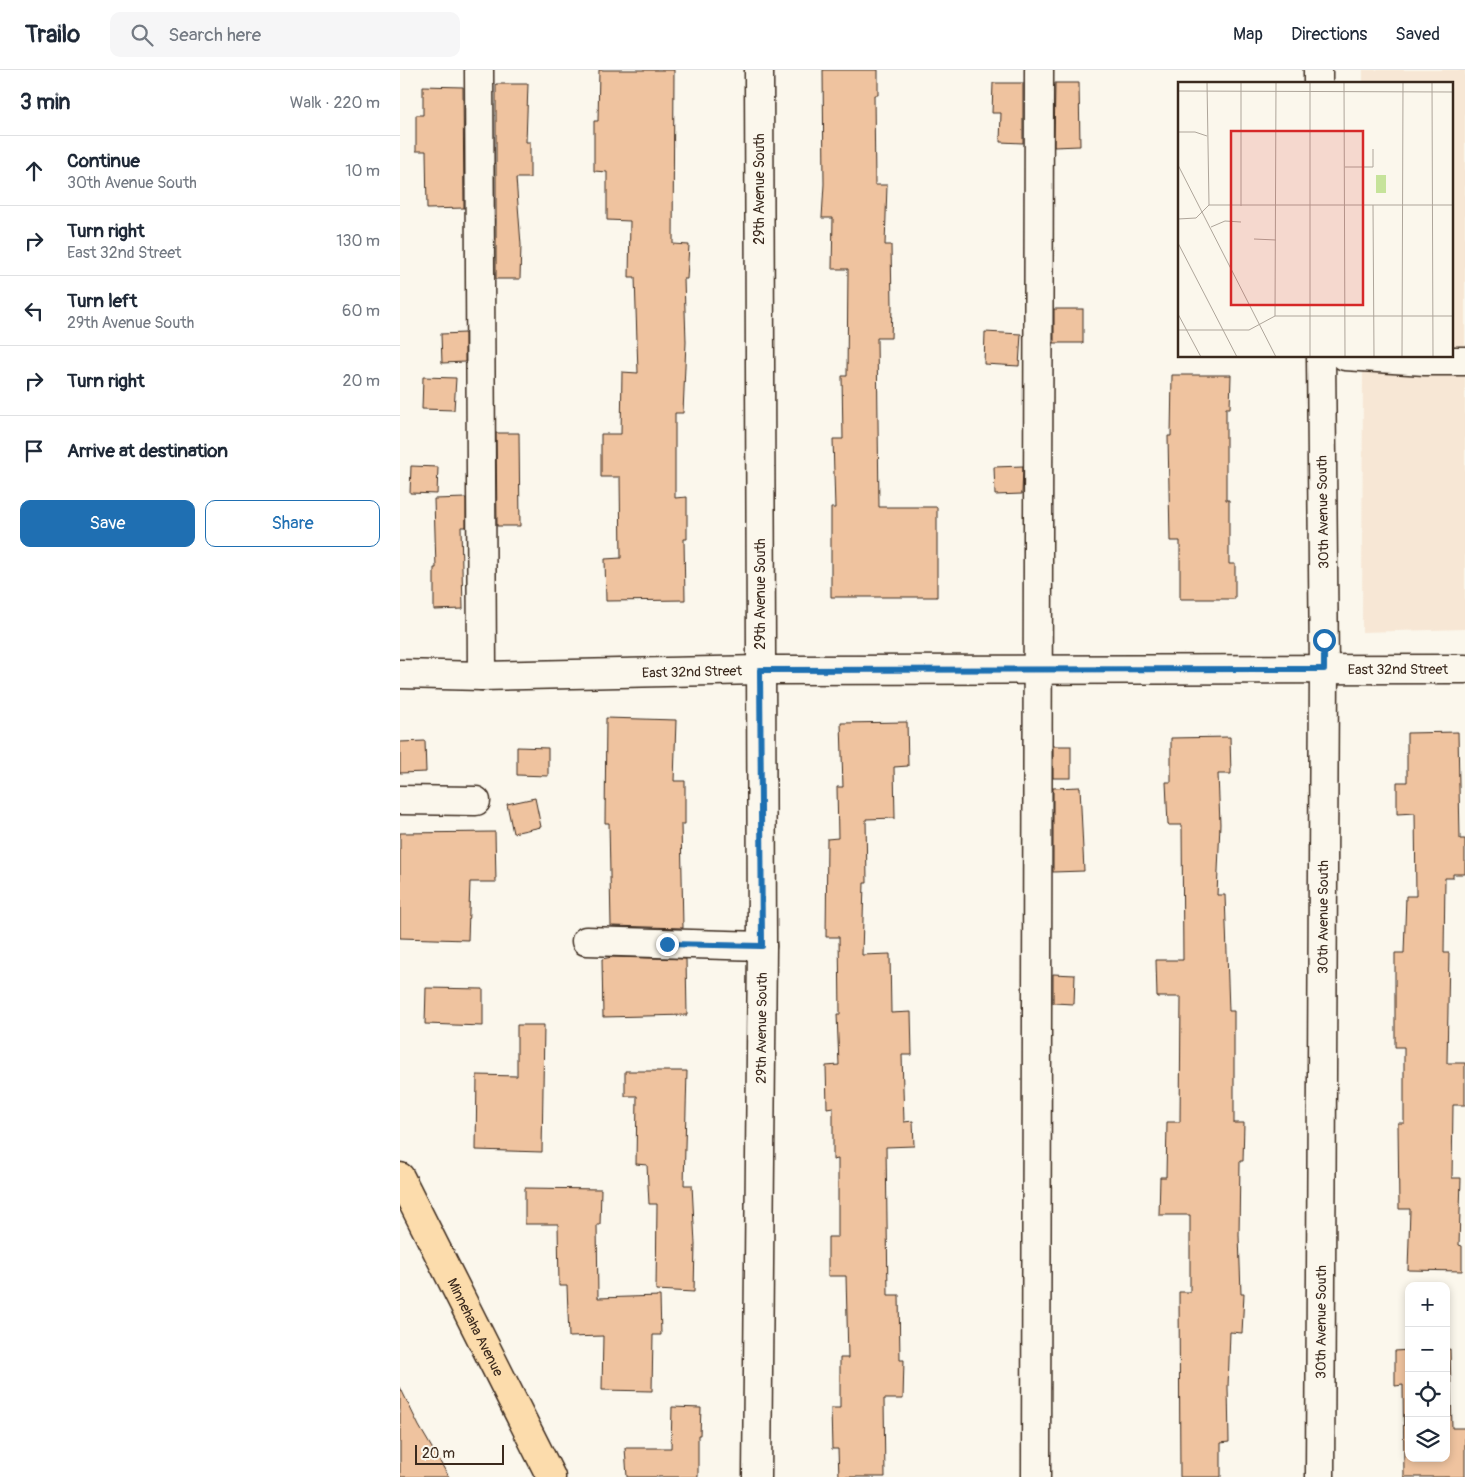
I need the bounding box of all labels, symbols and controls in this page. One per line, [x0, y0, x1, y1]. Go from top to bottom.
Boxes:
search box [110, 12, 460, 57]
text: Trailo [25, 20, 80, 49]
icon: search [128, 21, 156, 49]
text: Search here [168, 23, 261, 47]
text: Map [1233, 23, 1263, 46]
text: Directions [1291, 23, 1367, 46]
text: Saved [1395, 23, 1440, 46]
inset map [1178, 82, 1452, 358]
text: 3 min [20, 89, 70, 116]
text: Walk · 220 m [290, 93, 380, 113]
street label: 29th Avenue South [751, 133, 768, 245]
text: Continue [67, 149, 140, 173]
icon: ahead [20, 157, 48, 185]
text: 10 m [345, 161, 380, 181]
text: 30th Avenue South [67, 173, 197, 193]
text: Turn right [67, 219, 145, 243]
icon: right [20, 227, 48, 255]
text: 130 m [336, 231, 380, 251]
text: East 32nd Street [67, 243, 181, 263]
text: Turn left [67, 289, 137, 313]
icon: left [20, 297, 48, 325]
text: 60 m [342, 301, 380, 321]
text: 29th Avenue South [67, 313, 194, 333]
icon: right [20, 367, 48, 395]
text: Turn right [67, 369, 145, 393]
text: 20 m [342, 371, 380, 391]
icon: arrive [20, 437, 48, 465]
text: Arrive at destination [67, 439, 228, 463]
street label: 30th Avenue South [1314, 455, 1332, 569]
button: Save [20, 500, 195, 547]
button: Share [205, 500, 380, 547]
street label: 29th Avenue South [752, 538, 769, 650]
route start [1313, 629, 1336, 652]
street label: East 32nd Street [1348, 661, 1448, 678]
street label: East 32nd Street [642, 662, 743, 681]
street label: 30th Avenue South [1314, 860, 1332, 974]
route end [656, 933, 679, 956]
street label: 29th Avenue South [752, 972, 770, 1084]
street label: 30th Avenue South [1312, 1265, 1330, 1379]
street label: Minnehaha Avenue [444, 1275, 507, 1379]
map controls [1405, 1282, 1450, 1462]
button: + [1405, 1282, 1450, 1327]
button: − [1405, 1327, 1450, 1372]
button: locate [1405, 1372, 1450, 1417]
button: layers [1405, 1417, 1450, 1462]
scale bar [415, 1442, 504, 1465]
text: 20 m [422, 1445, 455, 1462]

